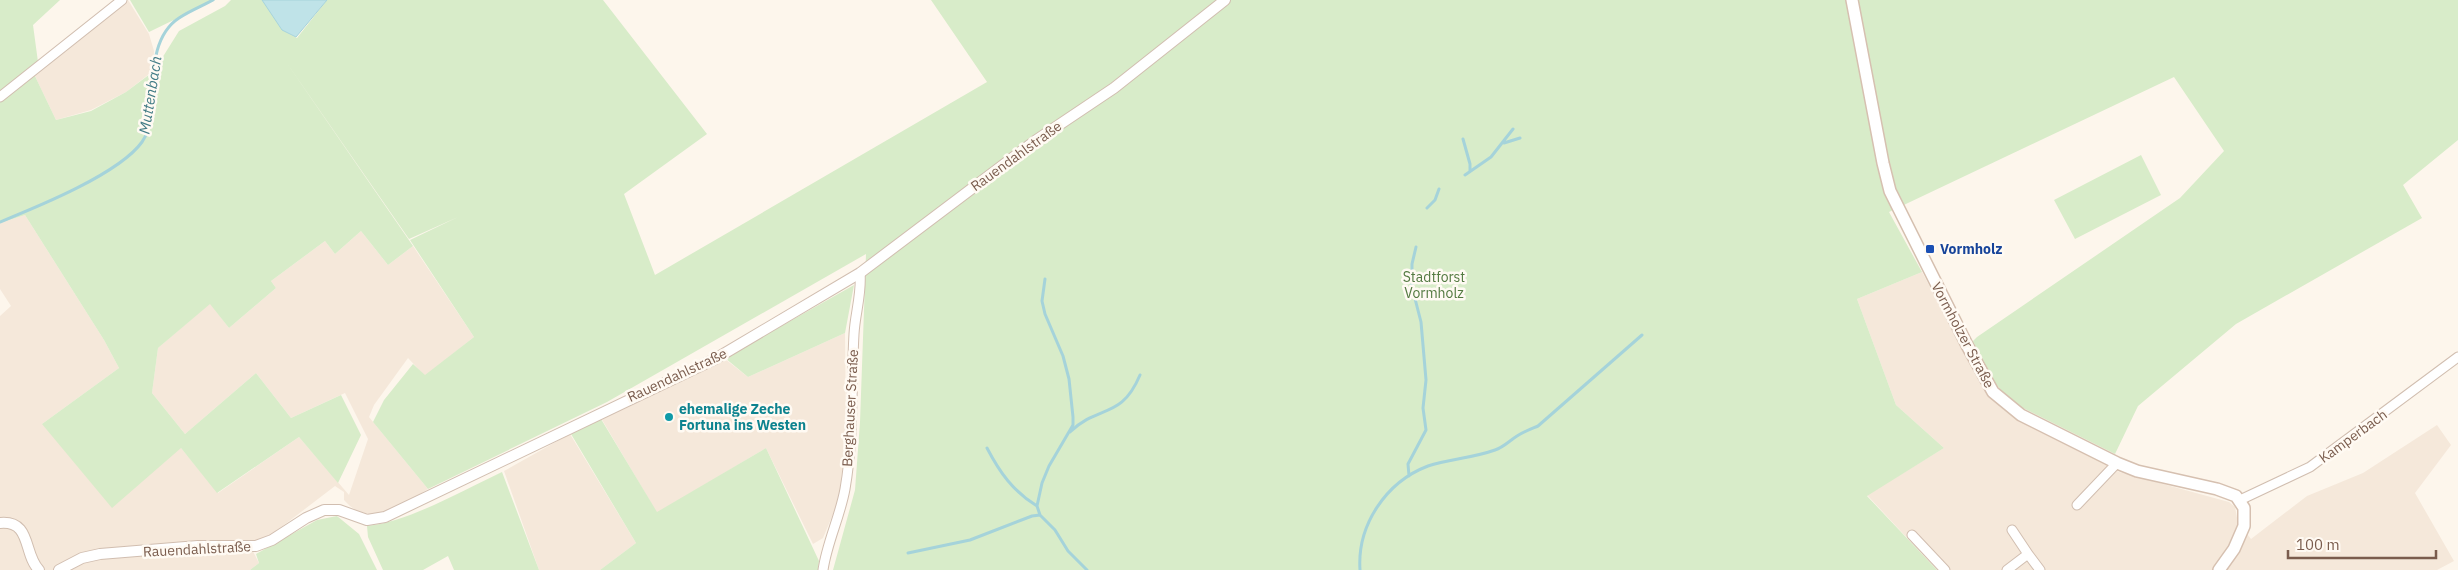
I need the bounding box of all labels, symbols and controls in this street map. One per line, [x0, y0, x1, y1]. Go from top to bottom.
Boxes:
water label: Muttenbach [134, 55, 166, 135]
street label: Rauendahlstraße [967, 117, 1065, 195]
place label: Vormholz [1940, 240, 2003, 258]
marker: Vormholz [1924, 243, 1936, 255]
park label: Stadtforst Vormholz [1403, 268, 1465, 302]
street label: Vormholzer Straße [1927, 279, 1999, 391]
street label: Rauendahlstraße [624, 344, 730, 406]
street label: Berghauser Straße [838, 348, 862, 467]
place label: ehemalige Zeche Fortuna ins Westen [679, 400, 806, 434]
street label: Kamperbach [2315, 405, 2391, 467]
marker: ehemalige Zeche Fortuna ins Westen [663, 411, 675, 423]
scale bar [2288, 528, 2436, 560]
text: 100 m [2296, 535, 2340, 554]
street label: Rauendahlstraße [143, 537, 252, 561]

